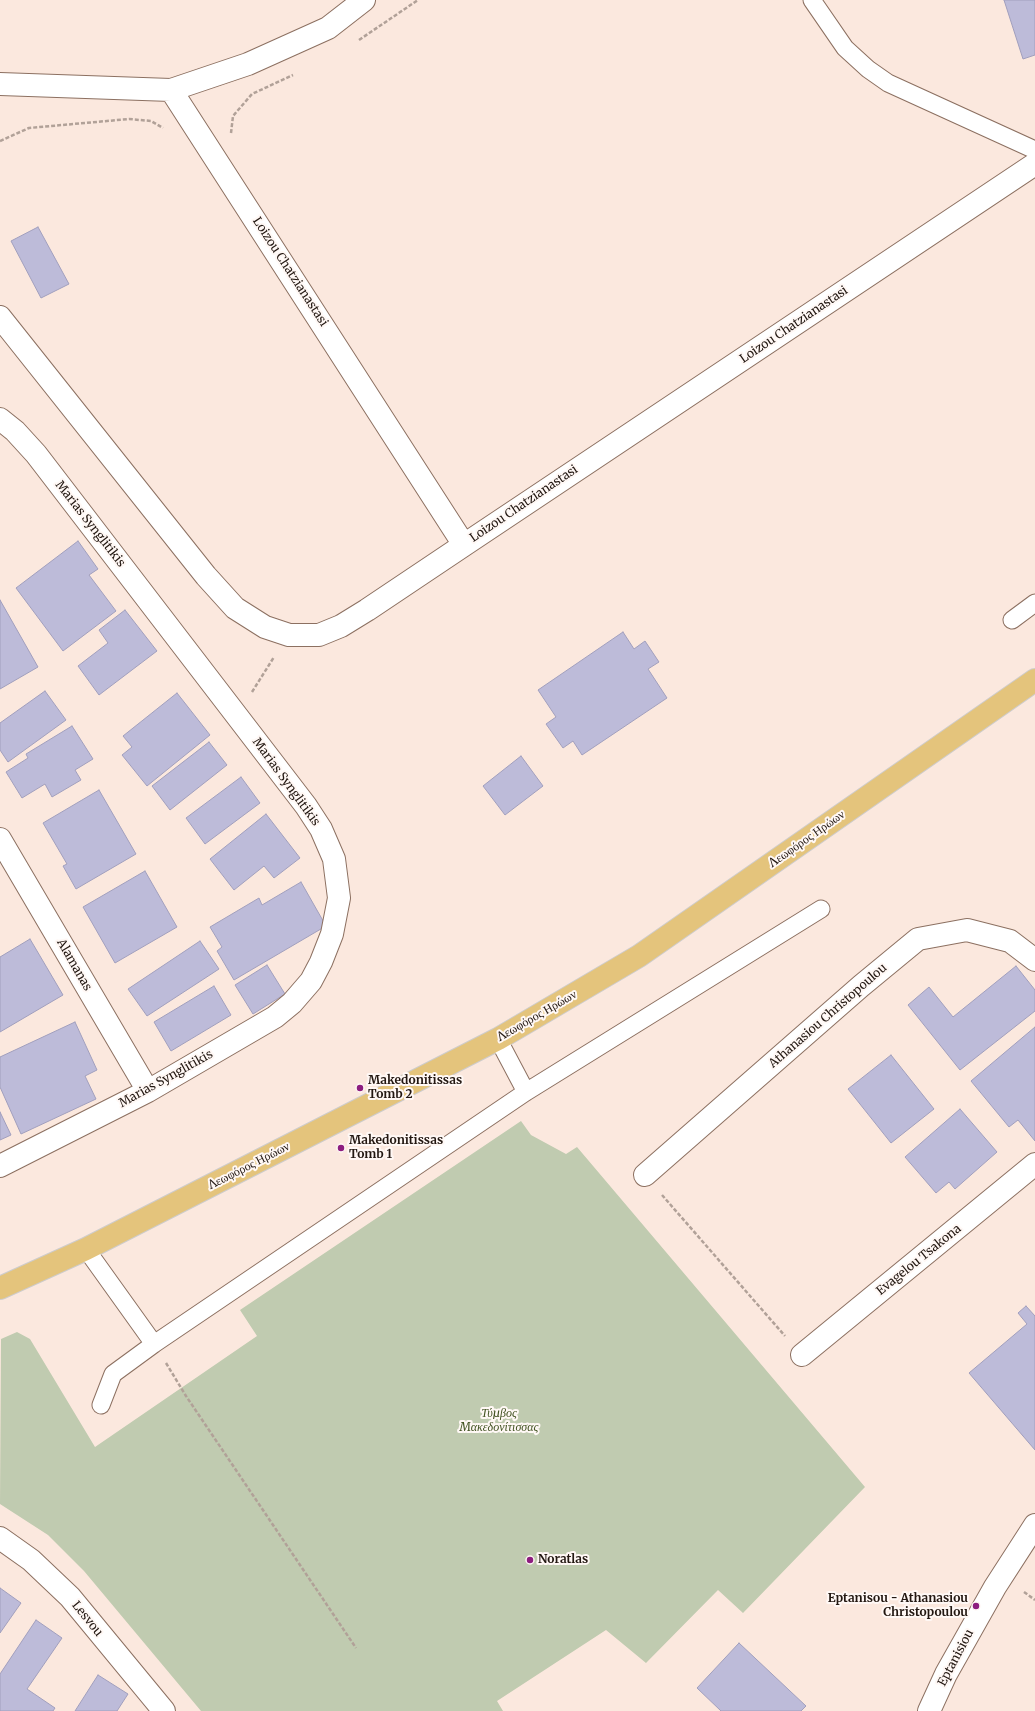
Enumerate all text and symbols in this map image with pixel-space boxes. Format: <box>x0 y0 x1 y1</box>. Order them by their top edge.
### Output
street label: Loizou Chatzianastasi <box>249 215 331 329</box>
street label: Loizou Chatzianastasi <box>737 283 851 367</box>
street label: Loizou Chatzianastasi <box>467 462 581 546</box>
street label: Marias Synglitikis <box>52 478 128 570</box>
street label: Marias Synglitikis <box>249 735 323 829</box>
street label: Λεωφόρος Ηρώων <box>766 807 848 871</box>
street label: Alamanas <box>53 937 95 993</box>
street label: Athanasiou Christopoulou <box>766 961 890 1071</box>
street label: Λεωφόρος Ηρώων <box>495 987 579 1045</box>
street label: Marias Synglitikis <box>116 1047 216 1111</box>
place label: Makedonitissas Tomb 2 <box>368 1074 462 1102</box>
marker: Makedonitissas Tomb 2 <box>355 1083 365 1093</box>
place label: Makedonitissas Tomb 1 <box>349 1134 443 1162</box>
street label: Λεωφόρος Ηρώων <box>206 1139 292 1193</box>
marker: Makedonitissas Tomb 1 <box>336 1143 346 1153</box>
street label: Evagelou Tsakona <box>874 1222 964 1298</box>
park label: Τύμβος Μακεδονίτισσας <box>460 1407 538 1435</box>
place label: Noratlas <box>538 1553 588 1567</box>
marker: Noratlas <box>525 1555 535 1565</box>
place label: Eptanisou - Athanasiou Christopoulou <box>828 1592 968 1620</box>
street label: Lesvou <box>68 1599 106 1639</box>
marker: Eptanisou - Athanasiou Christopoulou <box>971 1601 981 1611</box>
street label: Eptanisiou <box>935 1627 977 1689</box>

